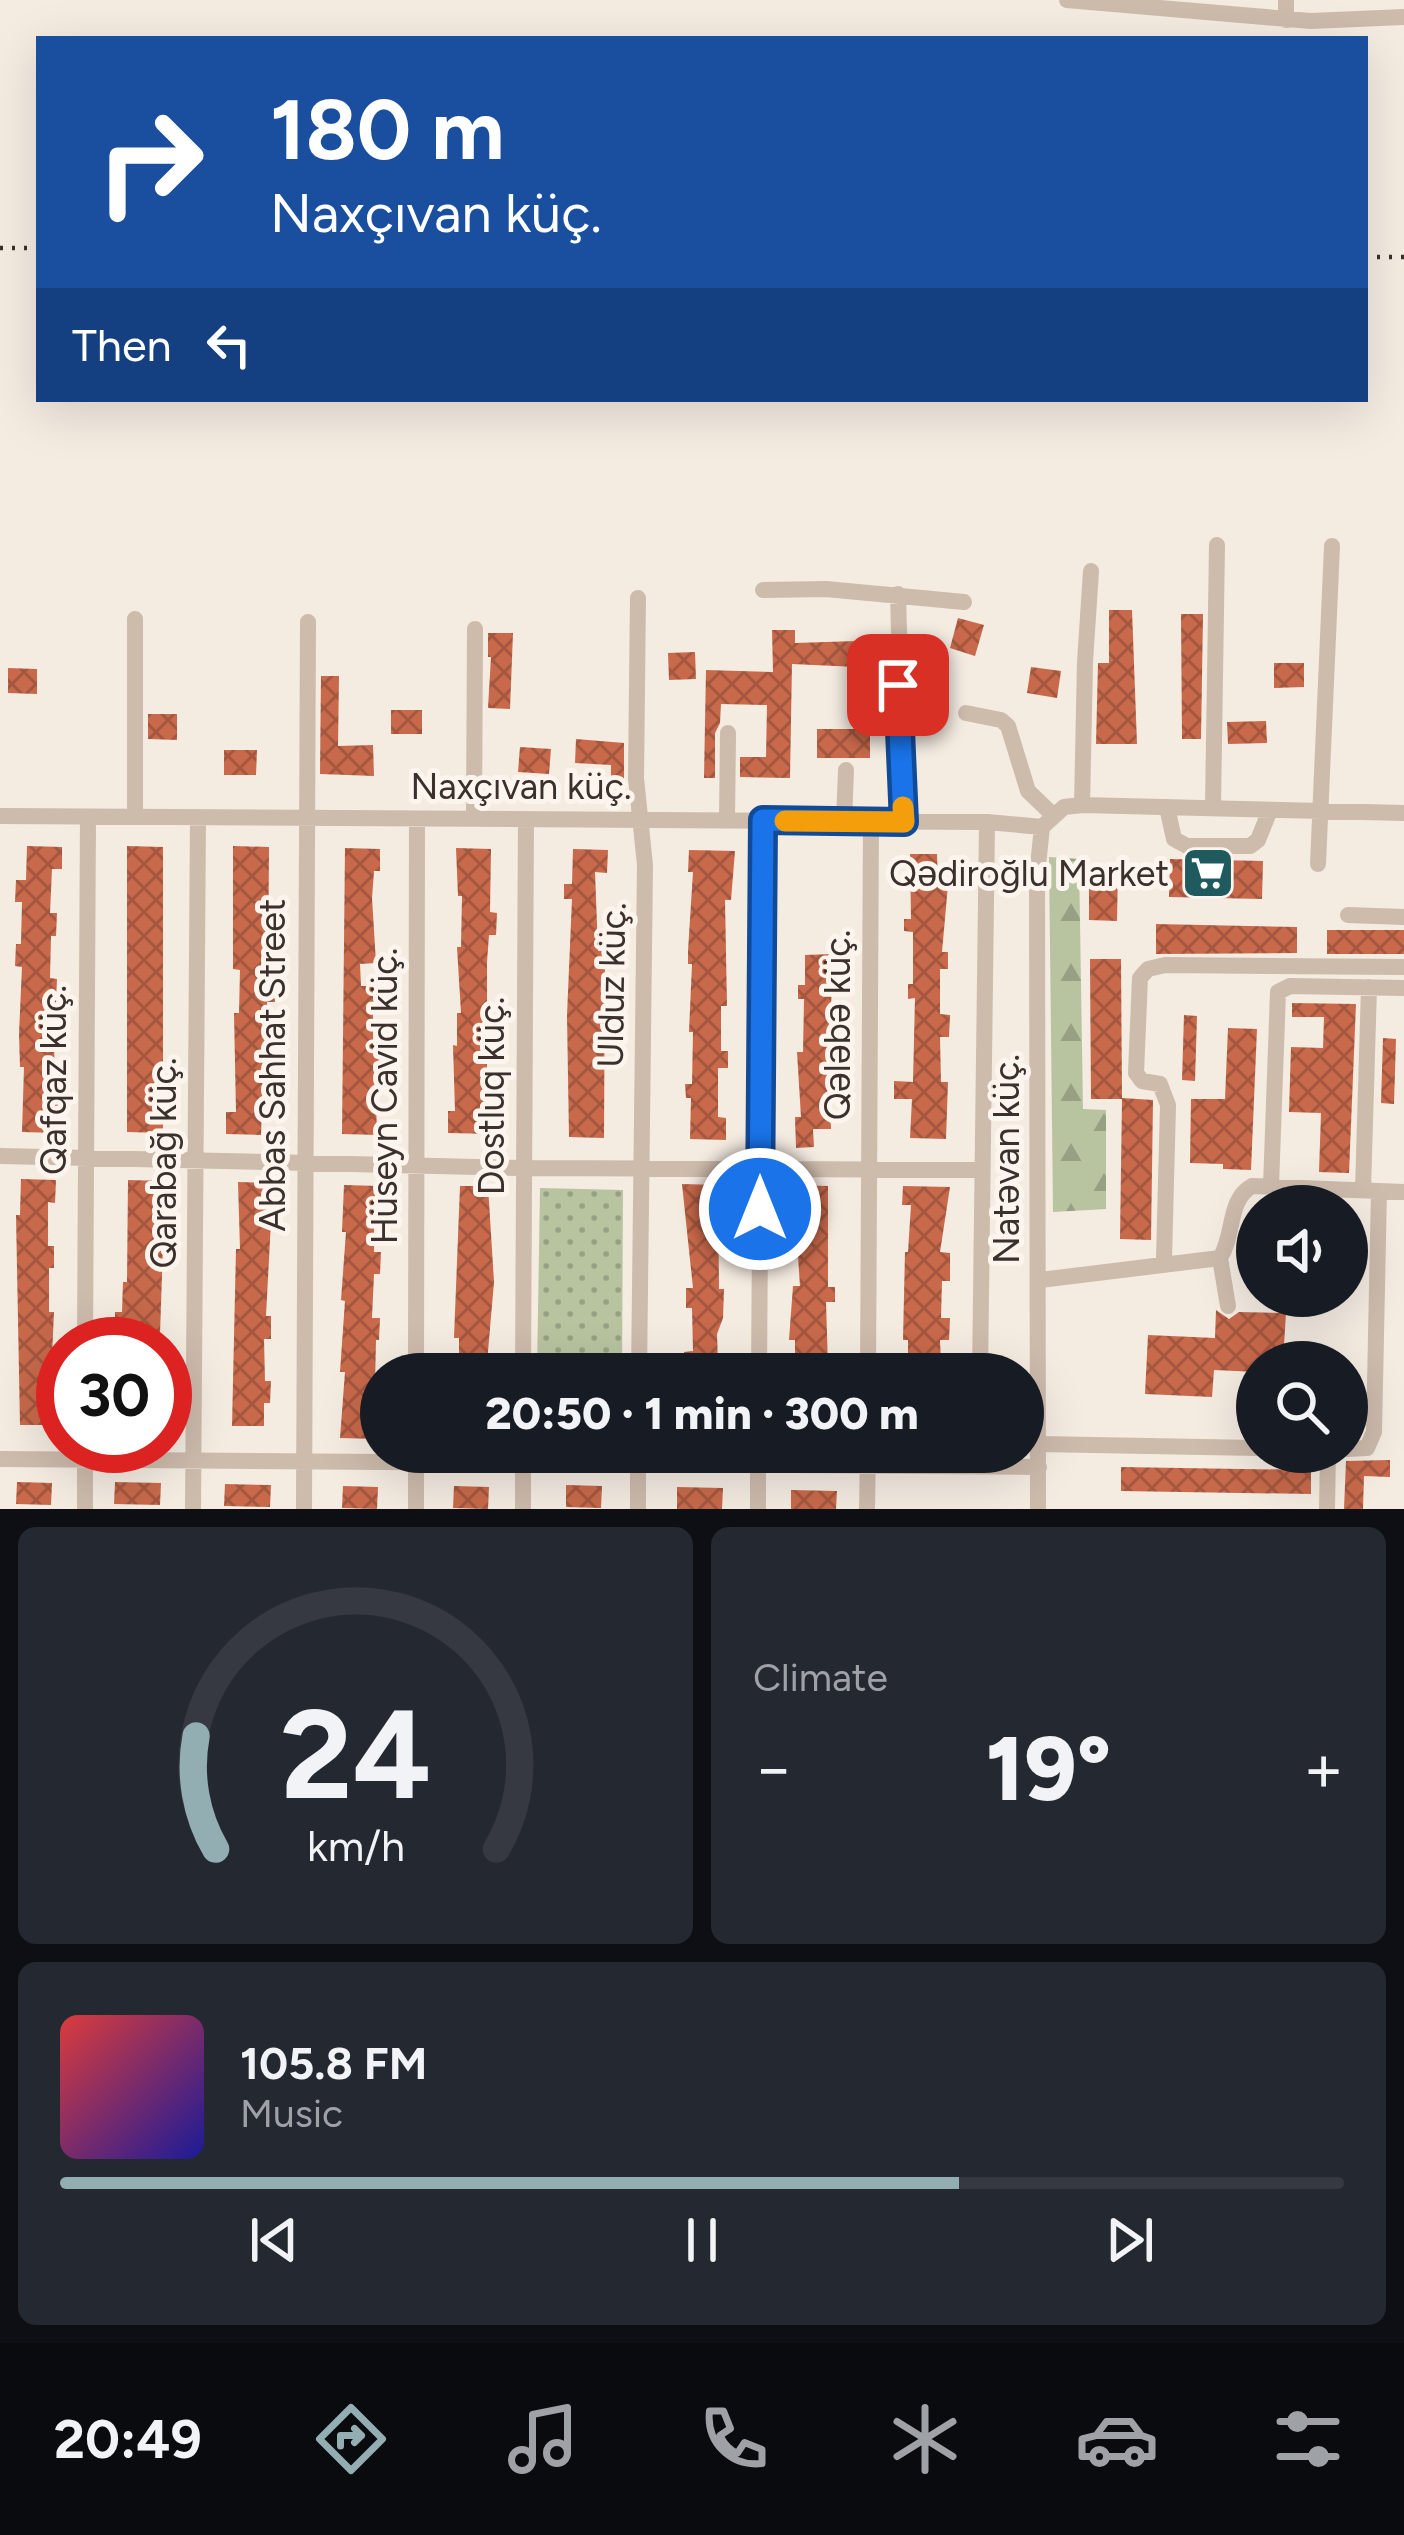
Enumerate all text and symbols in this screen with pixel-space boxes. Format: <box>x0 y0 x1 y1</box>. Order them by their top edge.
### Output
text: 180 m <box>270 79 505 180</box>
icon: right <box>72 84 228 240</box>
text: Naxçıvan küç. <box>270 181 602 246</box>
icon: left <box>196 312 262 378</box>
text: Then <box>72 318 172 372</box>
pin <box>847 634 949 736</box>
icon: arrive <box>865 652 931 718</box>
street label: Naxçıvan küç. <box>410 765 632 808</box>
supermarket icon: Qədiroğlu Market <box>1180 845 1236 901</box>
place label: Qədiroğlu Market <box>889 852 1169 895</box>
street label: Abbas Sahhat Street <box>251 899 294 1231</box>
street label: Ulduz küç. <box>589 902 634 1068</box>
street label: Qələbə küç. <box>816 930 859 1120</box>
street label: Hüseyn Cavid küç. <box>363 948 406 1244</box>
street label: Qafqaz küç. <box>32 985 75 1175</box>
street label: Dostluq küç. <box>470 997 513 1195</box>
street label: Natəvan küç. <box>985 1054 1028 1264</box>
street label: Qarabağ küç. <box>142 1058 185 1268</box>
position arrow <box>697 1146 823 1272</box>
map controls <box>1236 1185 1368 1473</box>
button: sound <box>1236 1185 1368 1317</box>
speed limit sign: 30 <box>36 1317 192 1473</box>
button: search <box>1236 1341 1368 1473</box>
text: 20:50 · 1 min · 300 m <box>485 1386 919 1440</box>
text: Climate <box>753 1654 888 1701</box>
text: 24 <box>280 1679 431 1829</box>
text: 19° <box>986 1714 1111 1823</box>
text: − <box>753 1728 794 1808</box>
text: + <box>1303 1728 1344 1808</box>
text: km/h <box>307 1819 404 1871</box>
text: 105.8 FM <box>240 2036 427 2090</box>
text: Music <box>240 2090 343 2137</box>
icon: previous <box>241 2207 307 2273</box>
icon: pause <box>669 2207 735 2273</box>
icon: next <box>1097 2207 1163 2273</box>
icon: directions <box>309 2397 393 2481</box>
icon: music <box>501 2397 585 2481</box>
icon: phone <box>692 2397 776 2481</box>
icon: climate <box>883 2397 967 2481</box>
icon: car <box>1075 2397 1159 2481</box>
icon: filters <box>1266 2397 1350 2481</box>
text: 20:49 <box>54 2407 202 2472</box>

